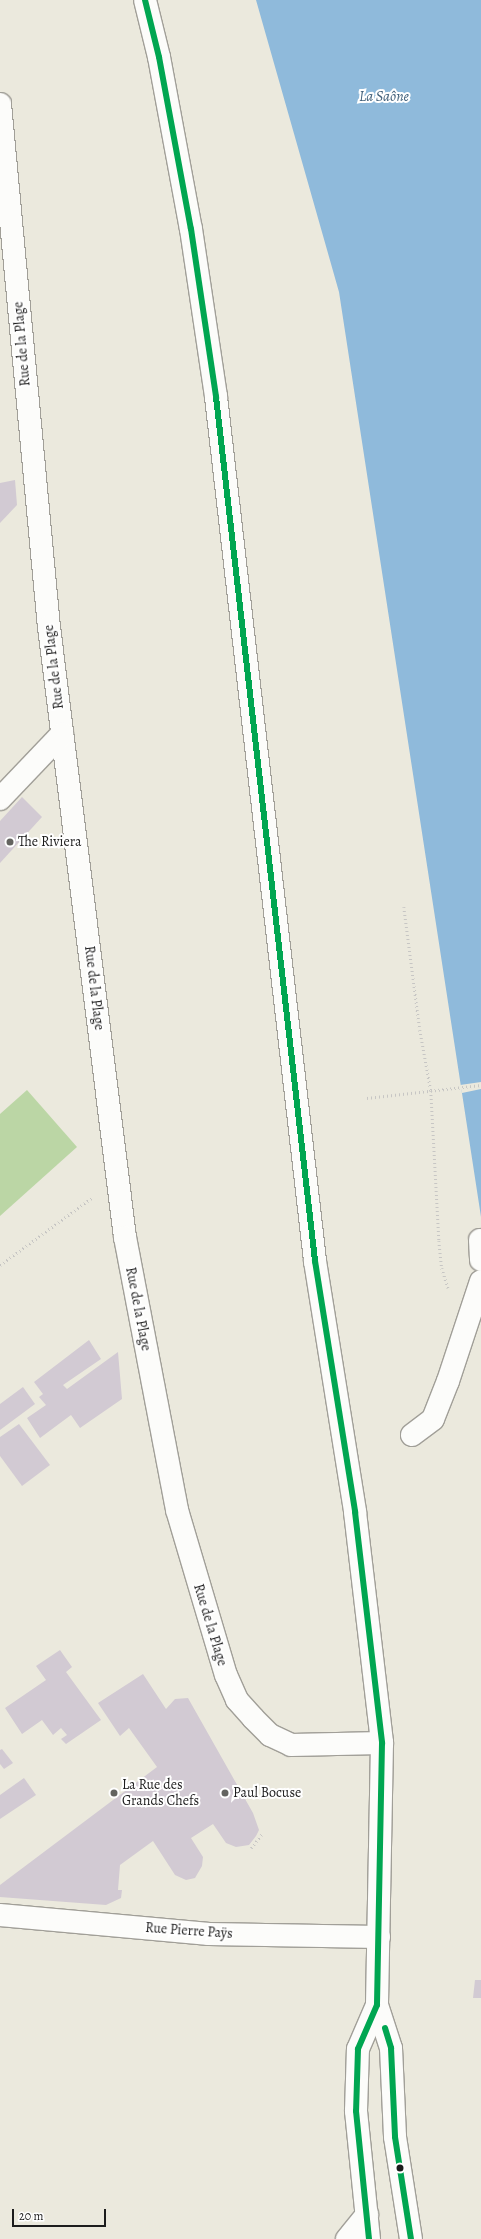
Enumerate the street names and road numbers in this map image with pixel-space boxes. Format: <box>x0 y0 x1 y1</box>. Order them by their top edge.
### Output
street label: Rue de la Plage <box>10 301 34 387</box>
street label: Rue de la Plage <box>40 624 68 710</box>
street label: Rue de la Plage <box>80 945 108 1031</box>
street label: Rue de la Plage <box>122 1266 154 1352</box>
street label: Rue de la Plage <box>190 1582 230 1668</box>
street label: Rue Pierre Paÿs <box>145 1920 233 1942</box>

